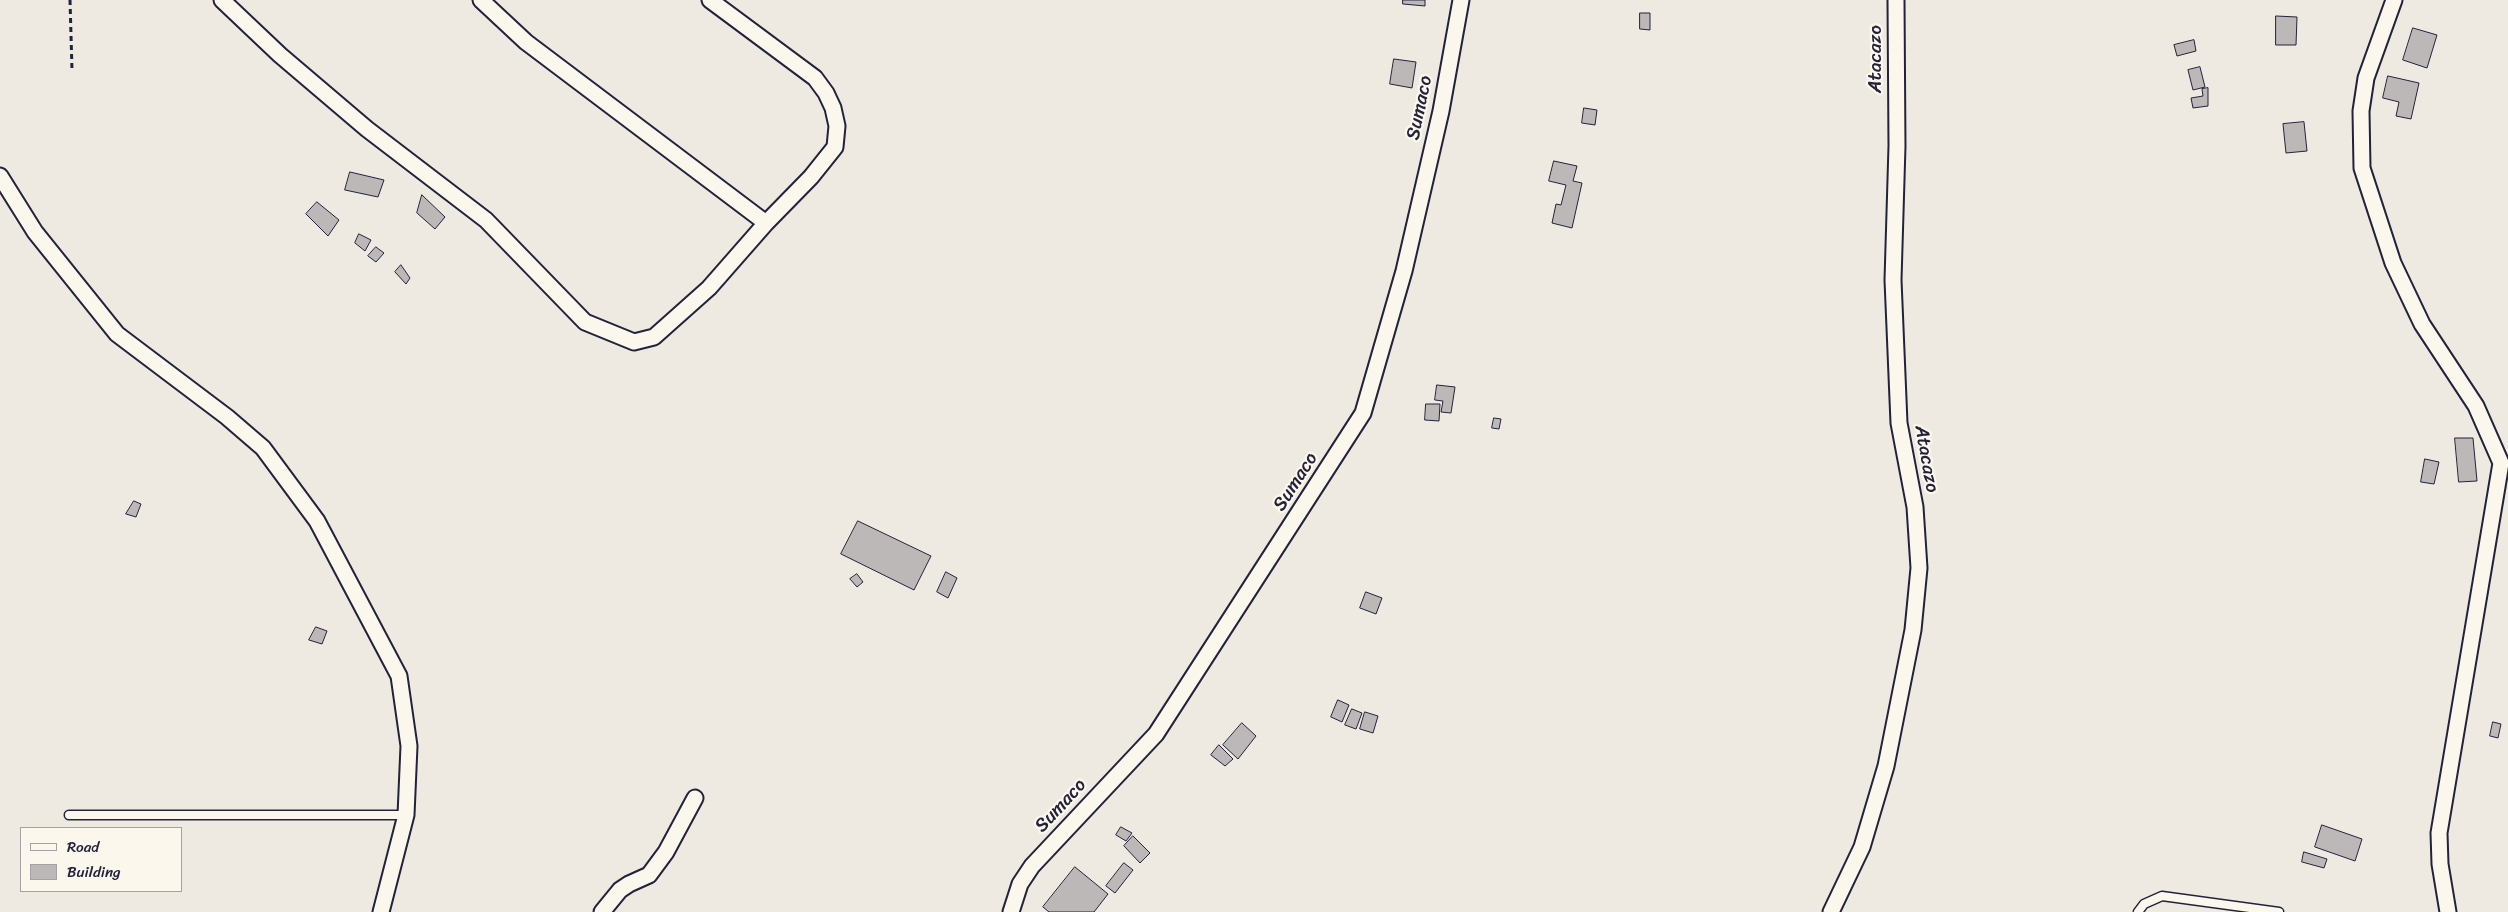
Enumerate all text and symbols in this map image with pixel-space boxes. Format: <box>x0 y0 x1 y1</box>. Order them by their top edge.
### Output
street label: Atacazo <box>1865 25 1887 93</box>
street label: Sumaco <box>1402 74 1438 142</box>
street label: Atacazo <box>1909 424 1943 494</box>
street label: Sumaco <box>1269 448 1323 516</box>
street label: Sumaco <box>1030 774 1092 838</box>
legend <box>20 827 182 892</box>
text: Road <box>67 834 99 860</box>
text: Building <box>67 859 121 885</box>

